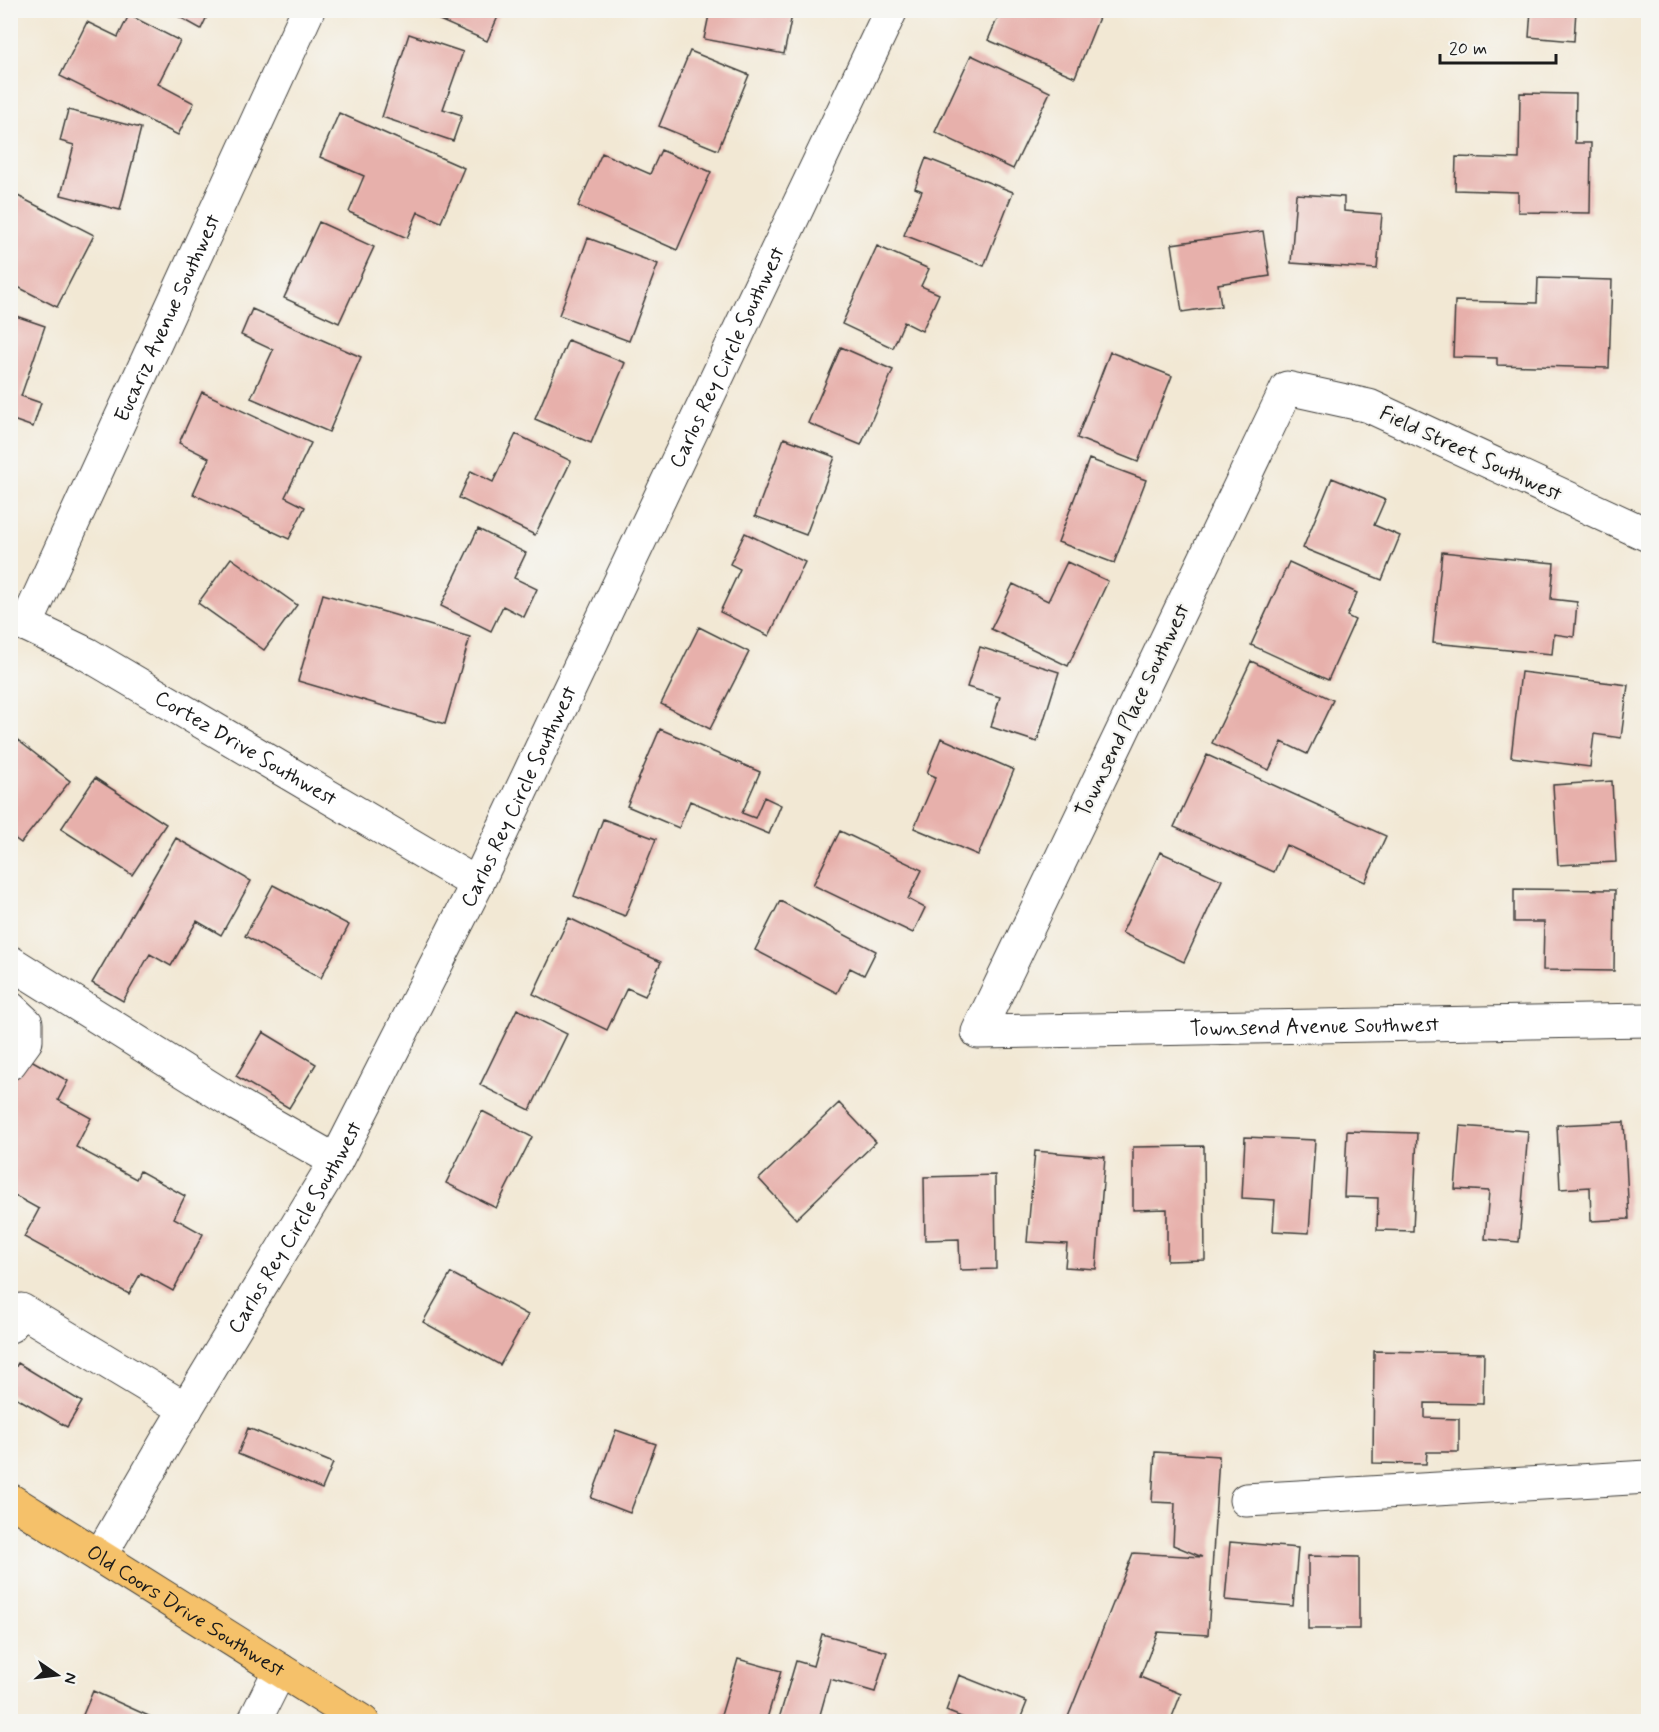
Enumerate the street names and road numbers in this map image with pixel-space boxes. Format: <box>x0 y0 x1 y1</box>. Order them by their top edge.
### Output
street label: Eucariz Avenue Southwest <box>108 209 228 427</box>
street label: Carlos Rey Circle Southwest <box>663 242 792 473</box>
street label: Field Street Southwest <box>1375 399 1567 509</box>
street label: Townsend Place Southwest <box>1069 598 1197 822</box>
street label: Carlos Rey Circle Southwest <box>454 681 584 912</box>
street label: Cortez Drive Southwest <box>149 684 342 813</box>
street label: Townsend Avenue Southwest <box>1189 1011 1440 1043</box>
street label: Carlos Rey Circle Southwest <box>222 1116 369 1339</box>
street label: Old Coors Drive Southwest <box>81 1539 290 1685</box>

